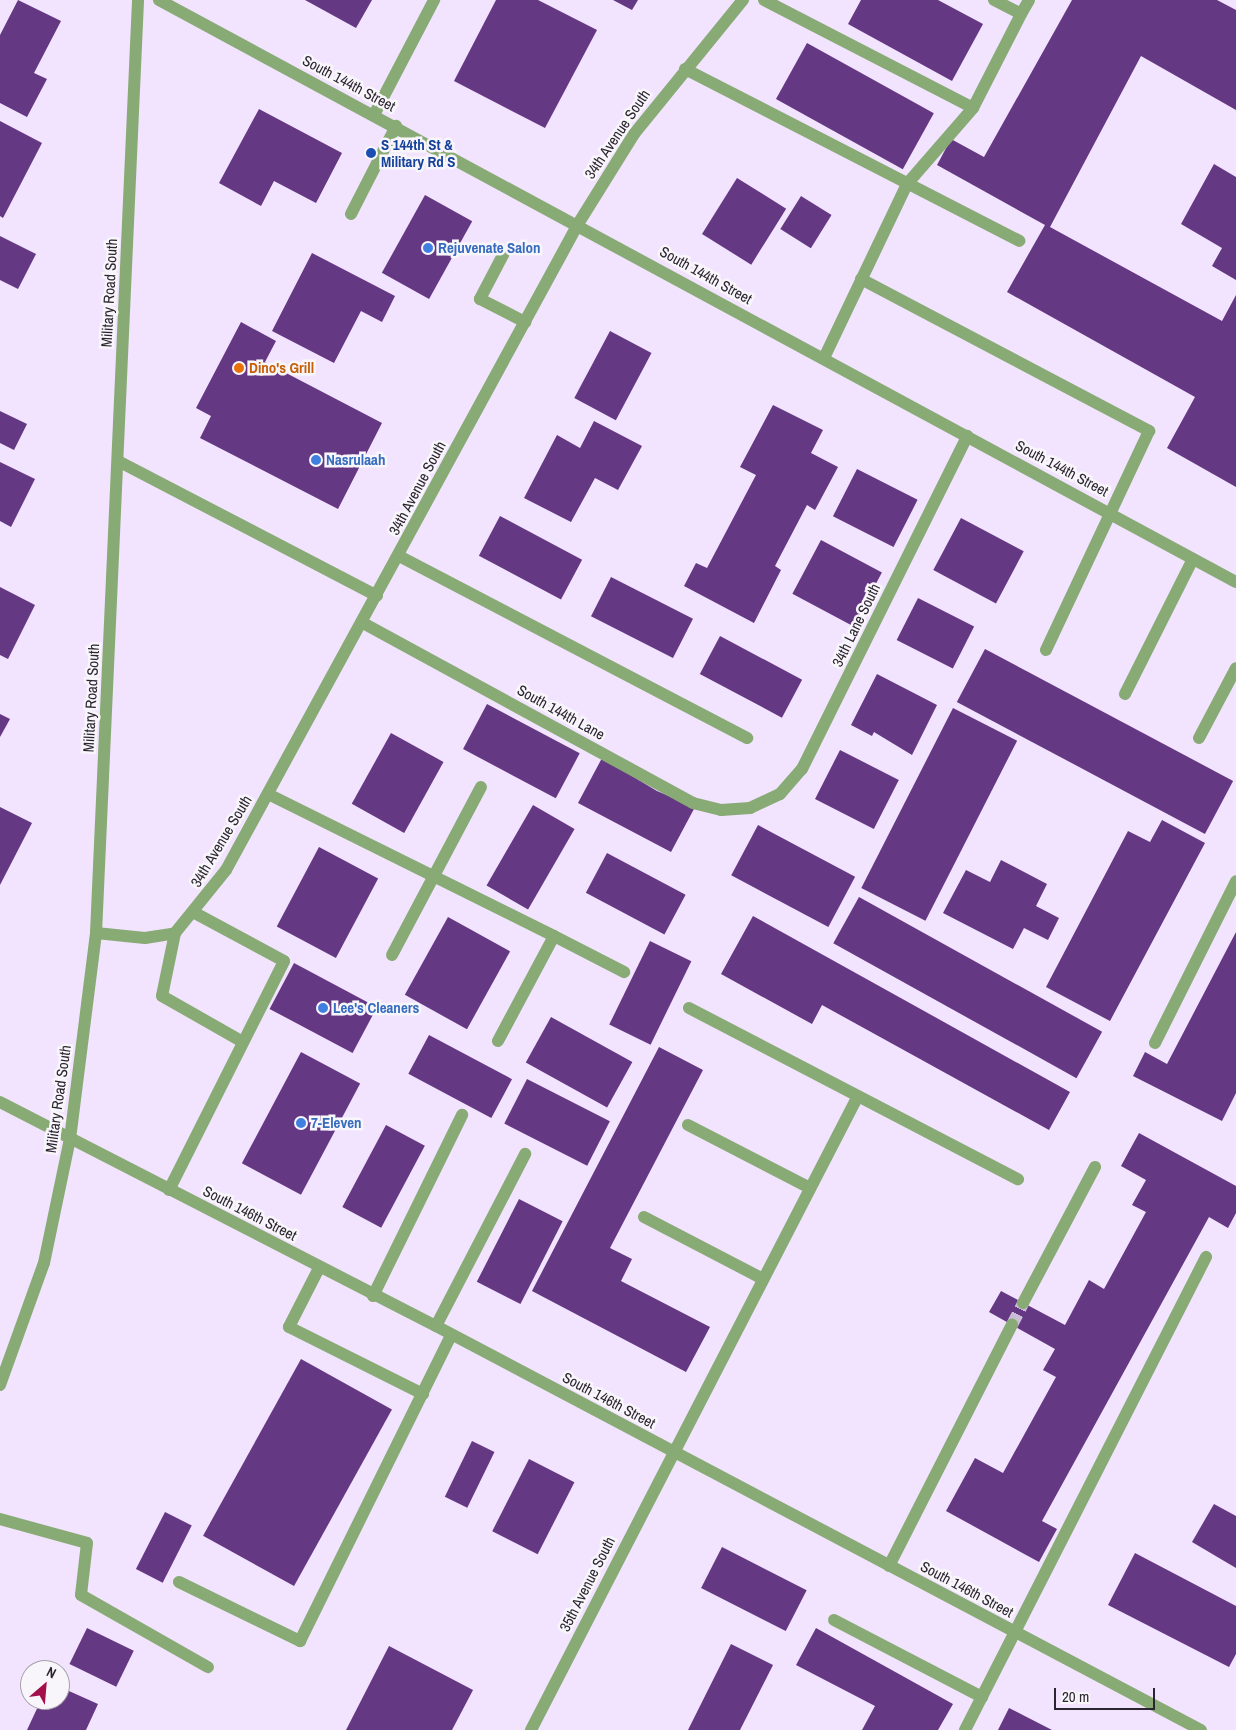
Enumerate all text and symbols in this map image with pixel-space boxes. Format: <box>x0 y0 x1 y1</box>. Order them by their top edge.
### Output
street label: South 144th Street <box>299 51 399 115</box>
street label: 34th Avenue South <box>580 86 654 182</box>
place label: S 144th St & Military Rd S <box>381 135 456 170</box>
marker: S 144th St & Military Rd S <box>365 147 377 159</box>
street label: Military Road South <box>97 238 121 348</box>
place label: Rejuvenate Salon <box>438 239 541 257</box>
marker: Rejuvenate Salon <box>422 242 434 254</box>
street label: South 144th Street <box>657 242 755 308</box>
place label: Dino's Grill <box>249 359 314 377</box>
marker: Dino's Grill <box>233 362 245 374</box>
street label: South 144th Street <box>1012 436 1112 500</box>
street label: 34th Avenue South <box>385 438 449 538</box>
place label: Nasrulaah <box>326 451 385 469</box>
marker: Nasrulaah <box>310 454 322 466</box>
street label: 34th Lane South <box>828 580 884 670</box>
street label: Military Road South <box>79 643 103 753</box>
street label: South 144th Lane <box>514 681 608 743</box>
street label: 34th Avenue South <box>186 792 256 890</box>
place label: Lee's Cleaners <box>333 999 419 1017</box>
marker: Lee's Cleaners <box>317 1002 329 1014</box>
street label: Military Road South <box>42 1044 74 1154</box>
place label: 7-Eleven <box>311 1114 362 1132</box>
marker: 7-Eleven <box>295 1117 307 1129</box>
street label: South 146th Street <box>200 1182 300 1244</box>
street label: South 146th Street <box>559 1368 659 1432</box>
street label: 35th Avenue South <box>555 1533 619 1635</box>
street label: South 146th Street <box>917 1557 1017 1621</box>
north arrow <box>20 1660 70 1710</box>
text: N <box>44 1663 59 1682</box>
scale bar <box>1056 1678 1157 1710</box>
text: 20 m <box>1062 1686 1089 1707</box>

